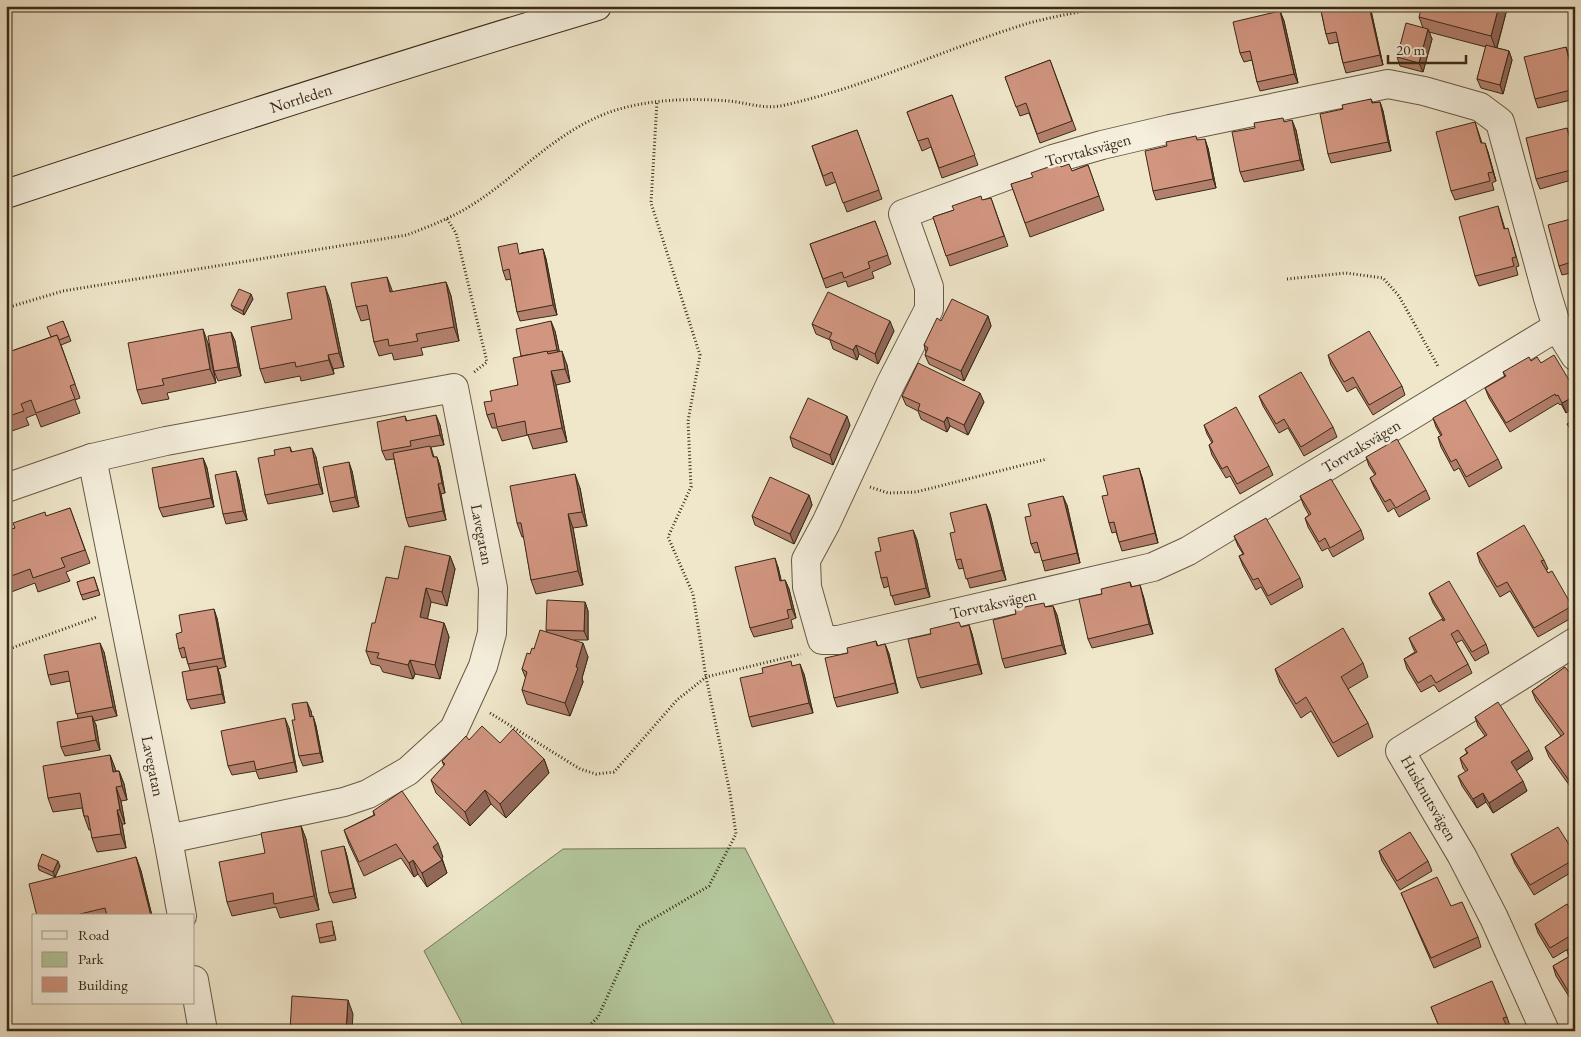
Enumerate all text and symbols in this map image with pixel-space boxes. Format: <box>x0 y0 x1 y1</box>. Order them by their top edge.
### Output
scale bar <box>1388 32 1466 64</box>
text: 20 m <box>1396 40 1425 59</box>
street label: Norrleden <box>267 78 335 118</box>
street label: Torvtaksvägen <box>1043 128 1134 172</box>
street label: Torvtaksvägen <box>1318 414 1405 478</box>
street label: Lavegatan <box>466 502 499 567</box>
street label: Torvtaksvägen <box>948 584 1039 624</box>
street label: Lavegatan <box>137 734 170 799</box>
street label: Husknutsvägen <box>1396 751 1462 845</box>
legend <box>32 914 195 1004</box>
text: Road <box>78 925 110 944</box>
text: Park <box>78 949 105 968</box>
text: Building <box>78 975 128 994</box>

